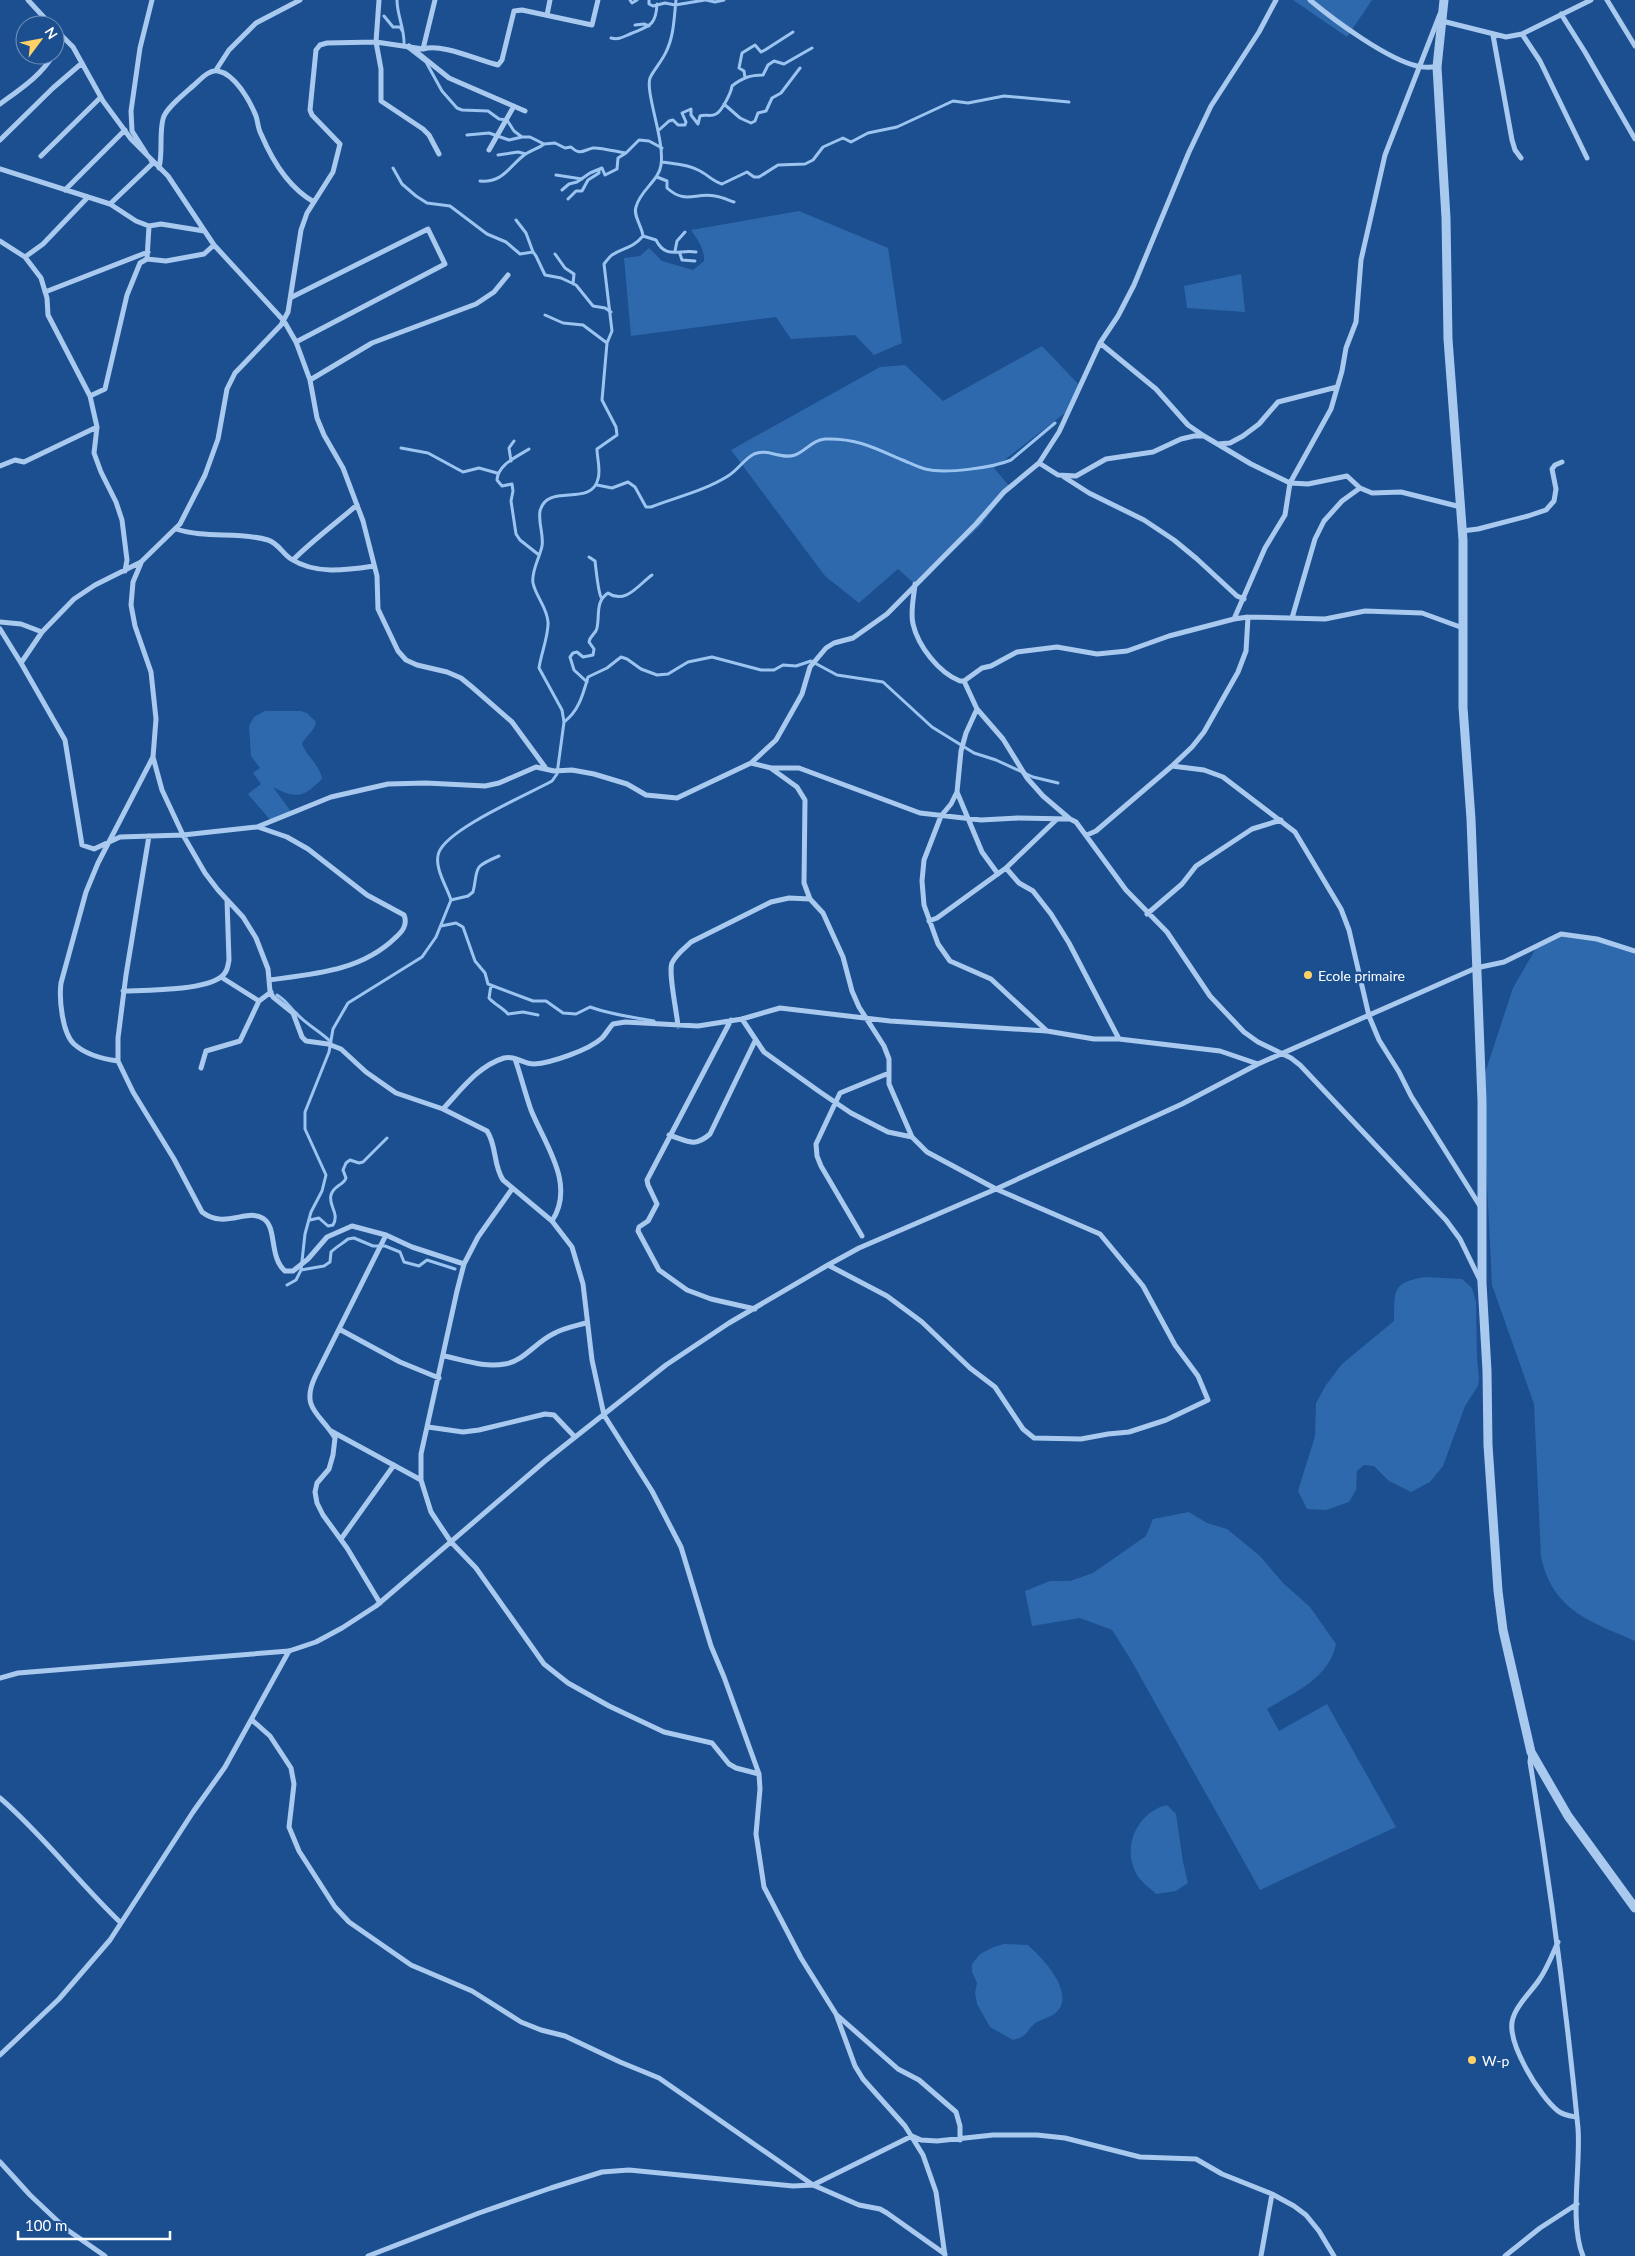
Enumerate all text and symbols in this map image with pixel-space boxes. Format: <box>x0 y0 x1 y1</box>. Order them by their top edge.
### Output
north arrow <box>15 15 65 65</box>
text: N <box>41 24 62 42</box>
place label: Ecole primaire <box>1318 967 1405 984</box>
marker: Ecole primaire <box>1302 969 1314 981</box>
place label: W-p <box>1482 2052 1509 2069</box>
marker: W-p <box>1466 2054 1478 2066</box>
scale bar <box>18 2208 170 2240</box>
text: 100 m <box>25 2216 67 2234</box>

